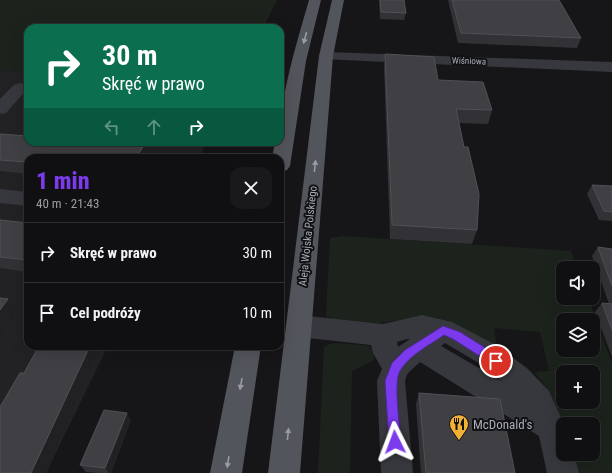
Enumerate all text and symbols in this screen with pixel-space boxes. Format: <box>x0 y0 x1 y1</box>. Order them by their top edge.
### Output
one-way arrow <box>301 31 307 44</box>
text: 30 m <box>102 39 158 72</box>
icon: right <box>36 40 88 92</box>
street label: Wiśniowa <box>452 55 486 67</box>
text: Skręć w prawo <box>102 73 205 94</box>
icon: left <box>101 116 123 138</box>
icon: ahead <box>143 116 165 138</box>
icon: right <box>185 116 207 138</box>
one-way arrow <box>311 160 318 172</box>
text: 1 min <box>36 167 90 195</box>
button: close <box>230 167 272 209</box>
street label: Aleja Wojska Polskiego <box>296 185 320 287</box>
text: 40 m · 21:43 <box>36 196 99 211</box>
icon: right <box>36 242 58 264</box>
text: Skręć w prawo <box>70 244 157 262</box>
text: 30 m <box>242 244 272 262</box>
map controls <box>556 261 600 461</box>
button: sound <box>556 261 600 305</box>
icon: arrive <box>36 302 58 324</box>
text: Cel podróży <box>70 304 141 322</box>
text: 10 m <box>242 304 272 322</box>
button: layers <box>556 313 600 357</box>
pin <box>479 344 513 378</box>
icon: arrive <box>485 350 507 372</box>
button: + <box>556 365 600 409</box>
one-way arrow <box>238 378 244 390</box>
restaurant icon: McDonald's <box>448 413 470 441</box>
place label: McDonald's <box>473 417 532 432</box>
button: − <box>556 417 600 461</box>
position arrow <box>374 421 416 463</box>
one-way arrow <box>285 428 291 440</box>
one-way arrow <box>225 456 231 468</box>

